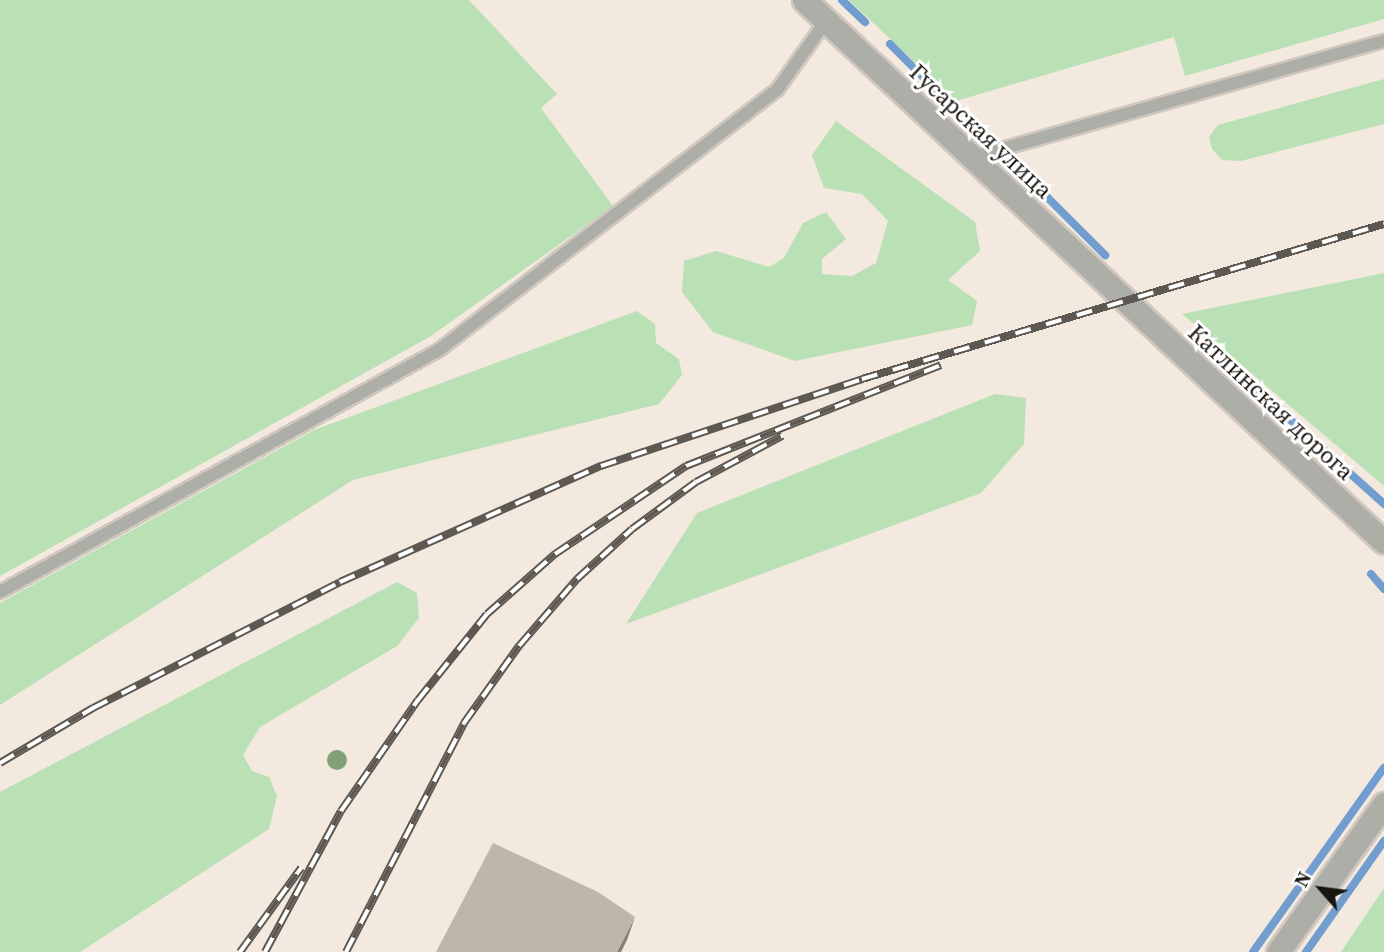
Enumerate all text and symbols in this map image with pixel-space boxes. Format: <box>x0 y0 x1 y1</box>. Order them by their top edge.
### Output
street label: Гусарская улица <box>904 58 1058 204</box>
street label: Катлинская дорога <box>1182 318 1360 486</box>
north arrow <box>1286 854 1356 924</box>
text: N <box>1288 867 1317 891</box>

